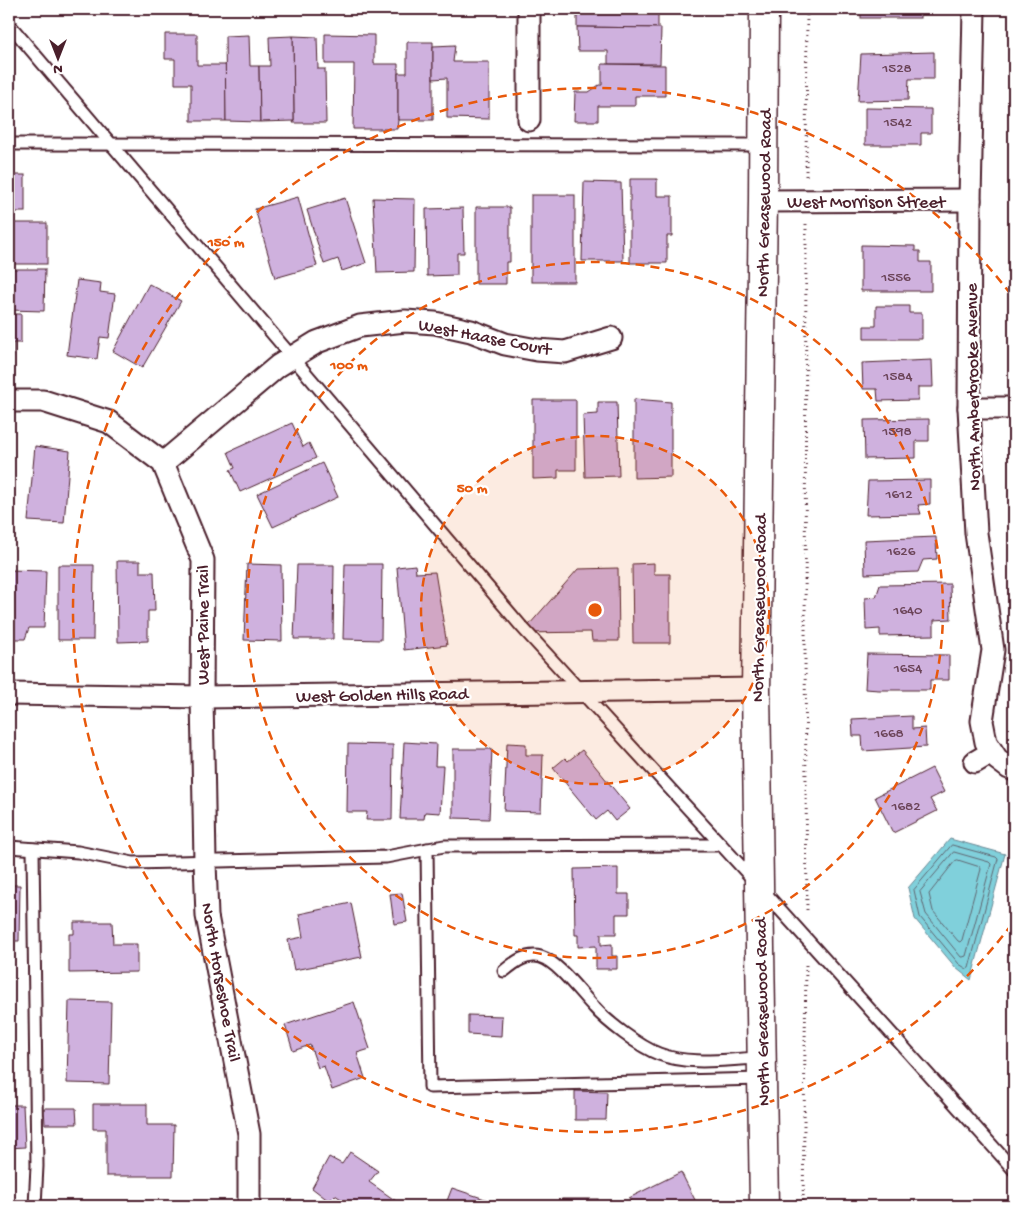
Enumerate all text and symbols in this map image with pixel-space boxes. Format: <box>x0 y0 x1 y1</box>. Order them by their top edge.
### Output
north arrow <box>32 32 82 82</box>
text: N <box>53 60 63 77</box>
house number: 1528 <box>881 60 912 78</box>
street label: North Greasewood Road <box>753 107 778 297</box>
house number: 1542 <box>883 114 912 132</box>
street label: West Morrison Street <box>787 193 947 214</box>
text: 150 m <box>207 234 245 252</box>
house number: 1556 <box>880 269 911 287</box>
street label: North Amberbrooke Avenue <box>962 282 987 491</box>
street label: West Haase Court <box>416 315 554 362</box>
text: 100 m <box>329 357 368 375</box>
house number: 1584 <box>882 368 913 386</box>
house number: 1598 <box>881 423 912 441</box>
text: 50 m <box>457 480 488 498</box>
house number: 1612 <box>884 486 913 504</box>
street label: North Greasewood Road <box>748 512 773 702</box>
house number: 1626 <box>886 543 916 561</box>
street label: West Paine Trail <box>194 565 215 685</box>
centre of rings <box>586 601 604 619</box>
house number: 1640 <box>892 602 923 620</box>
house number: 1654 <box>893 660 922 678</box>
street label: West Golden Hills Road <box>296 684 470 709</box>
house number: 1668 <box>873 725 904 743</box>
house number: 1682 <box>890 798 921 816</box>
street label: North Horseshoe Trail <box>195 901 244 1064</box>
street label: North Greasewood Road <box>751 916 776 1106</box>

